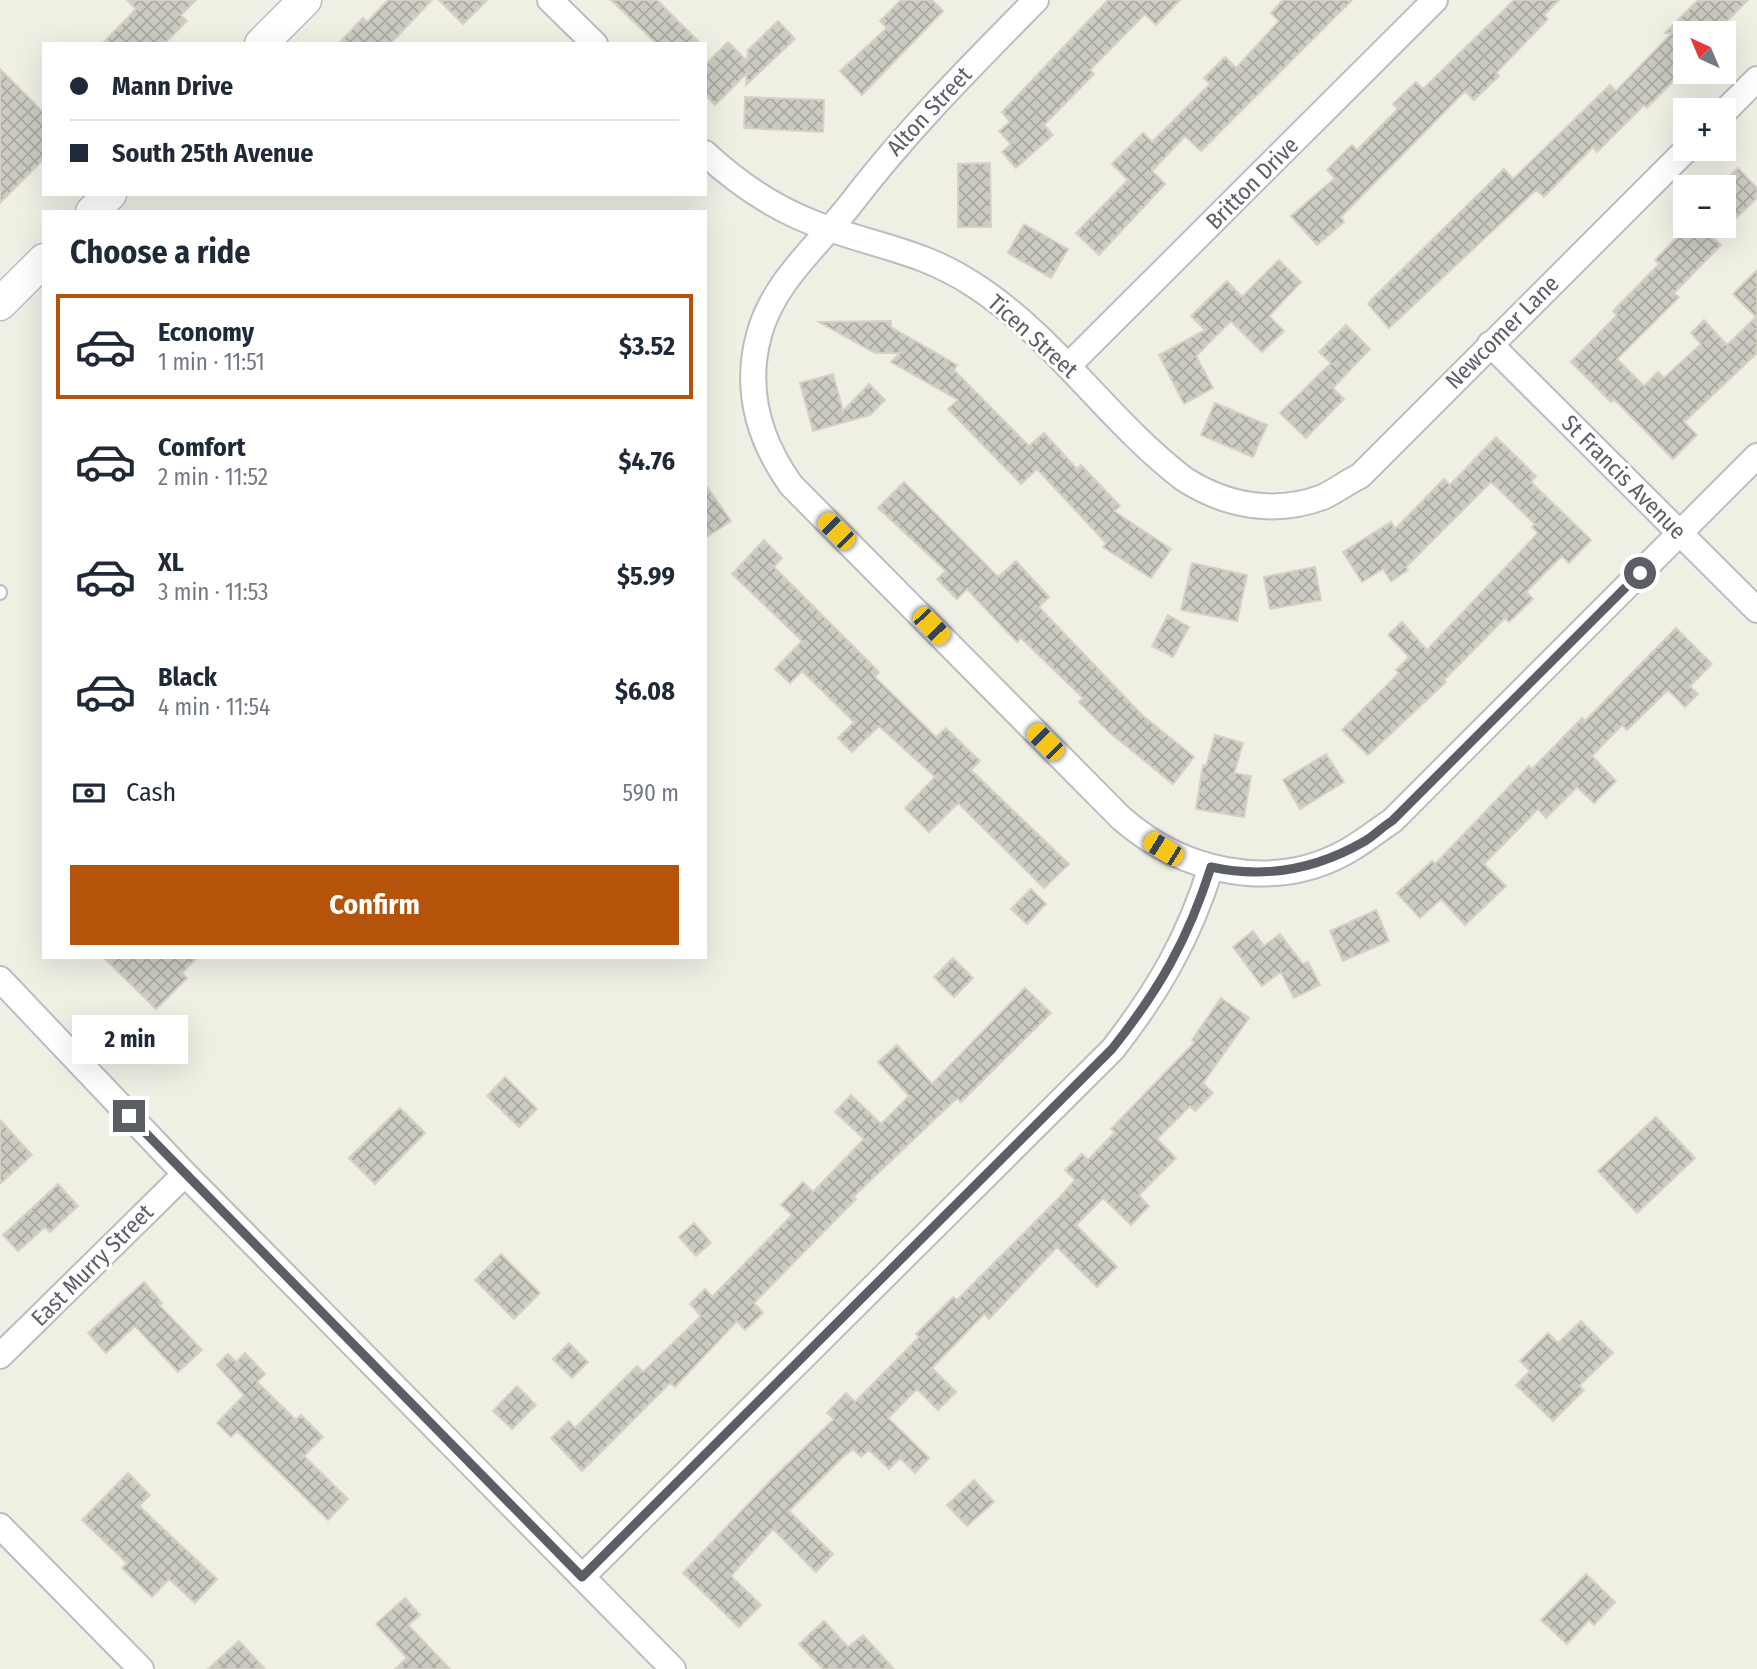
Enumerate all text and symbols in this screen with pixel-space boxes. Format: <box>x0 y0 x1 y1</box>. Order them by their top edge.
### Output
north arrow <box>1673 21 1736 84</box>
map controls <box>1673 21 1736 238</box>
street label: Alton Street <box>881 60 978 161</box>
text: Mann Drive <box>112 71 233 102</box>
button: + <box>1673 98 1736 161</box>
street label: Britton Drive <box>1200 131 1304 235</box>
text: South 25th Avenue <box>112 138 313 169</box>
button: − <box>1673 175 1736 238</box>
text: Choose a ride <box>70 233 251 271</box>
street label: Newcomer Lane <box>1439 269 1565 395</box>
street label: Ticen Street <box>982 288 1084 384</box>
icon: car <box>74 315 137 378</box>
text: Economy <box>158 317 254 348</box>
text: $3.52 <box>619 331 675 362</box>
text: 1 min · 11:51 <box>158 348 265 376</box>
street label: St Francis Avenue <box>1556 409 1692 545</box>
icon: car <box>74 430 137 493</box>
text: Comfort <box>158 432 246 463</box>
text: $4.76 <box>619 446 675 477</box>
text: 2 min · 11:52 <box>158 463 268 491</box>
car <box>814 509 859 553</box>
icon: car <box>74 545 137 608</box>
text: XL <box>158 547 184 578</box>
route start <box>1624 557 1656 589</box>
text: $5.99 <box>617 561 675 592</box>
text: 3 min · 11:53 <box>158 578 268 606</box>
car <box>909 604 954 648</box>
icon: car <box>74 660 137 723</box>
text: Black <box>158 662 217 693</box>
text: $6.08 <box>615 676 675 707</box>
text: 4 min · 11:54 <box>158 693 270 721</box>
car <box>1023 720 1068 764</box>
icon: cash <box>70 774 108 812</box>
text: Cash <box>126 777 176 808</box>
text: 590 m <box>623 779 679 807</box>
car <box>1140 829 1187 869</box>
button: Confirm <box>70 865 679 945</box>
callout: 2 min <box>71 1014 187 1064</box>
text: 2 min <box>105 1025 156 1053</box>
route end <box>113 1100 145 1132</box>
street label: East Murry Street <box>25 1198 159 1332</box>

